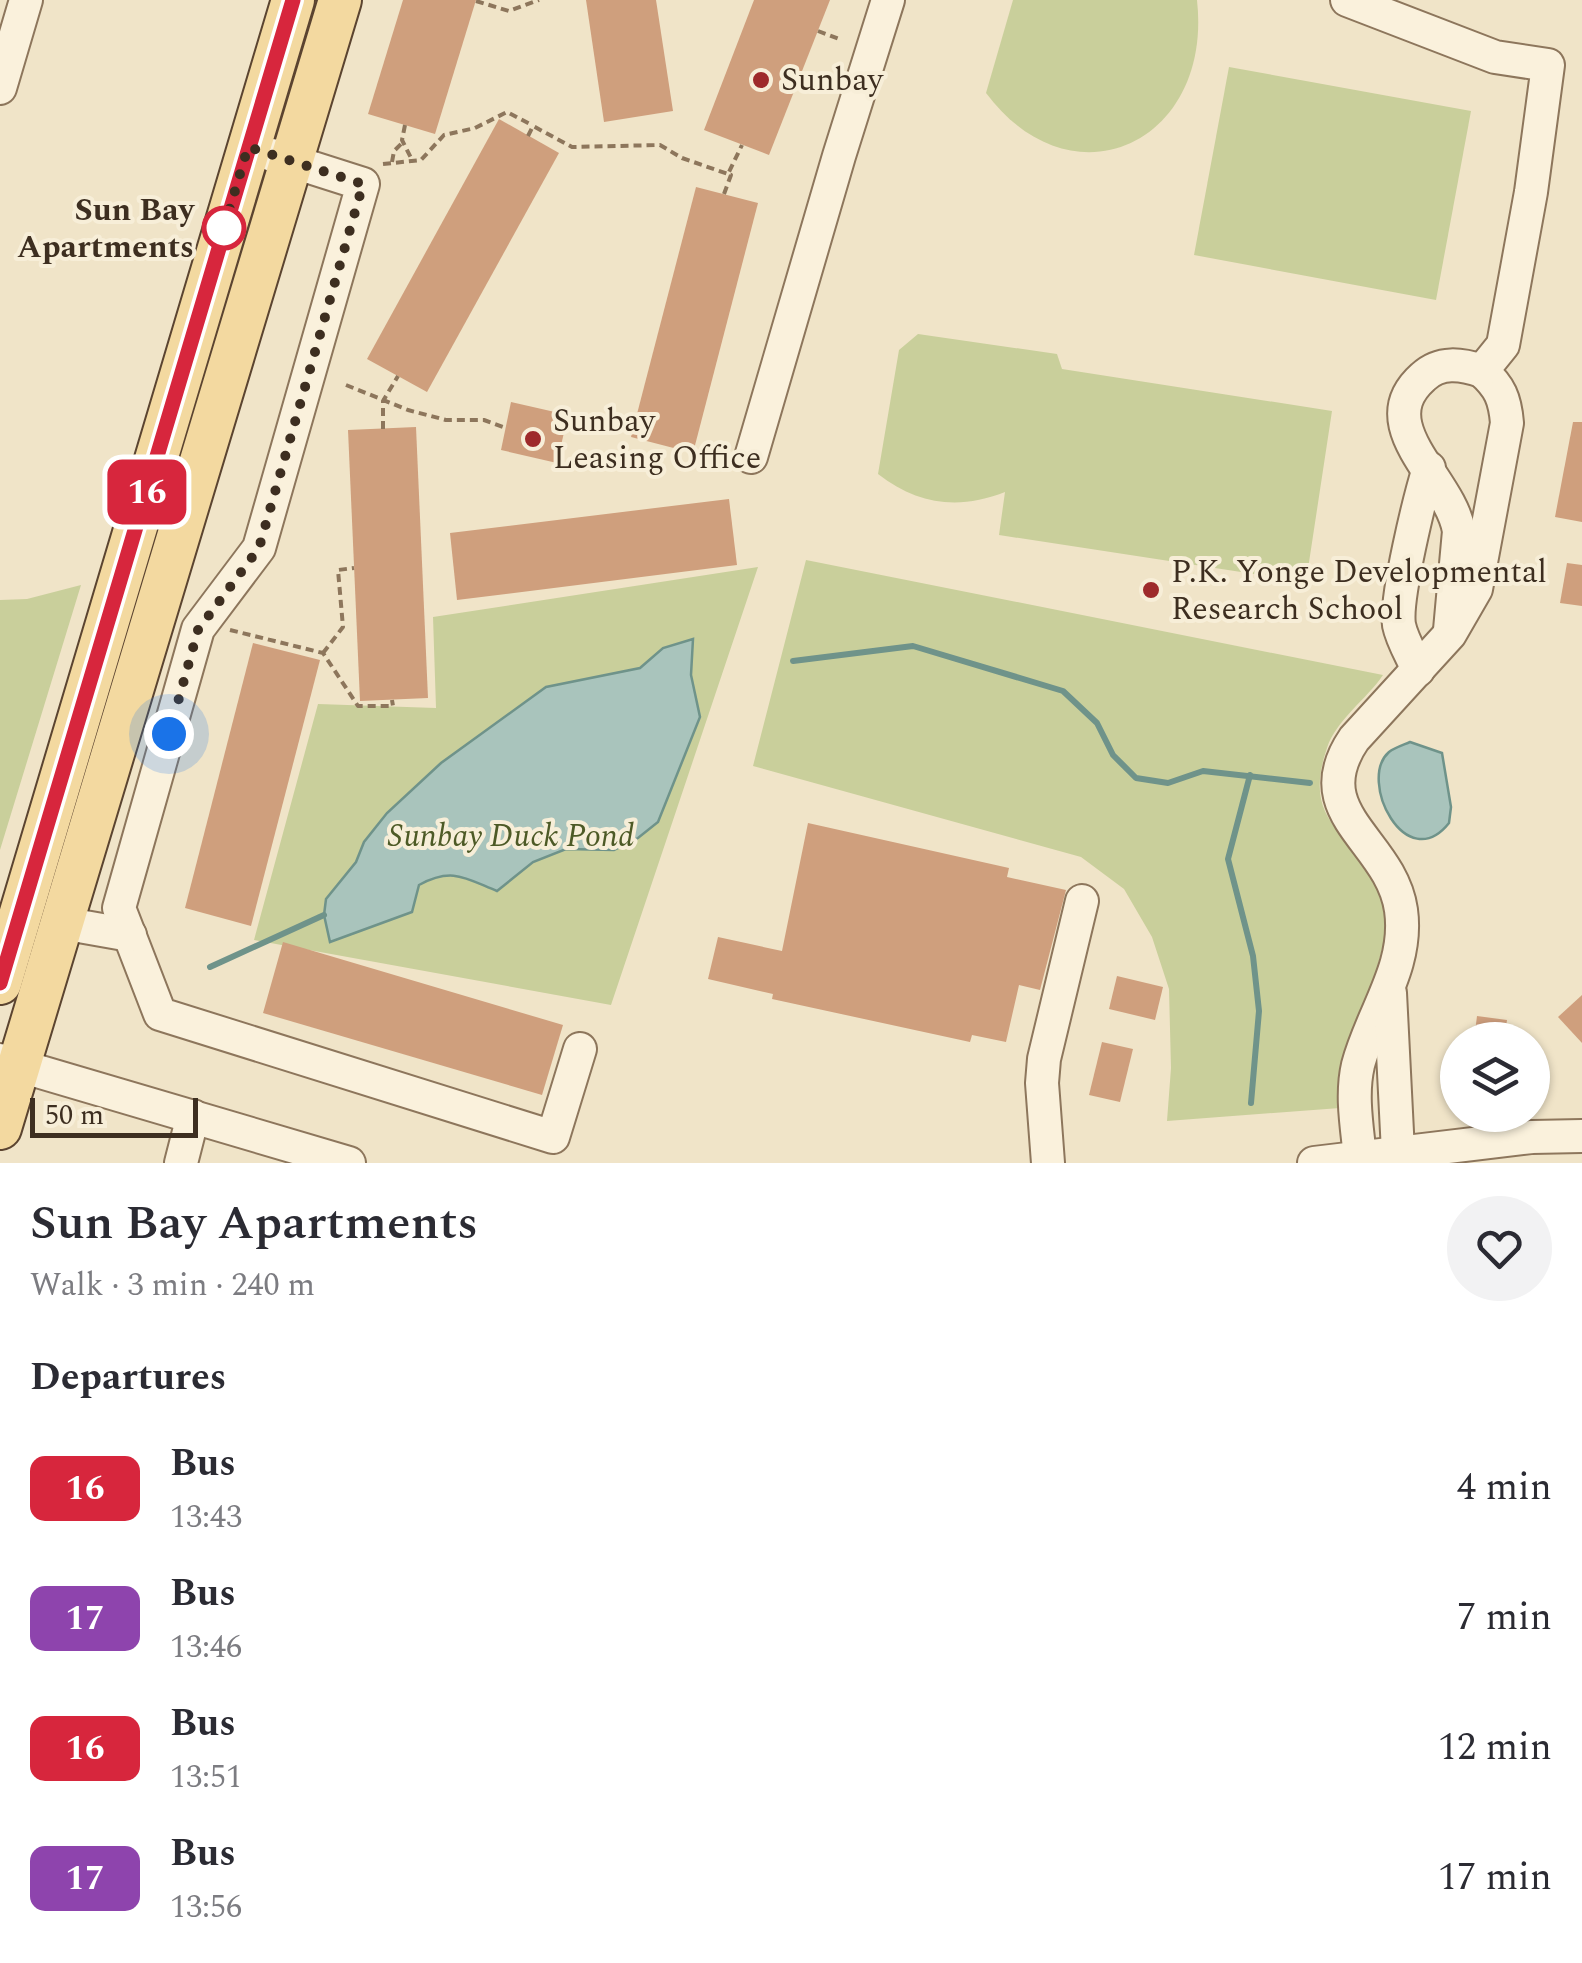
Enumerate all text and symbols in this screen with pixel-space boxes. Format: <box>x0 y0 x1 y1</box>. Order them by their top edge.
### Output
place label: Sunbay <box>781 56 885 105</box>
marker: Sunbay <box>750 69 772 91</box>
place label: Sun Bay Apartments <box>17 186 196 272</box>
marker: Sun Bay Apartments <box>203 207 245 249</box>
place label: Sunbay Leasing Office <box>553 397 761 483</box>
marker: Sunbay Leasing Office <box>522 428 544 450</box>
line badge: 16 <box>102 460 192 524</box>
text: 16 <box>127 466 167 519</box>
place label: P.K. Yonge Developmental Research School <box>1171 548 1547 634</box>
marker: P.K. Yonge Developmental Research School <box>1140 579 1162 601</box>
your location <box>144 709 194 759</box>
park label: Sunbay Duck Pond <box>388 812 634 861</box>
map controls <box>1440 1022 1550 1132</box>
button: layers <box>1440 1022 1550 1132</box>
scale bar <box>30 1093 198 1138</box>
text: 50 m <box>45 1094 104 1137</box>
text: Sun Bay Apartments <box>30 1187 478 1260</box>
button: heart <box>1447 1196 1552 1301</box>
text: Walk · 3 min · 240 m <box>30 1261 315 1310</box>
text: Departures <box>30 1349 226 1407</box>
text: Bus <box>170 1435 236 1493</box>
text: 4 min <box>1457 1459 1552 1517</box>
text: 16 <box>65 1462 105 1515</box>
text: 13:43 <box>170 1493 242 1542</box>
text: Bus <box>170 1565 236 1623</box>
text: 7 min <box>1457 1589 1552 1647</box>
text: 17 <box>65 1592 105 1645</box>
text: 13:46 <box>170 1623 242 1672</box>
text: Bus <box>170 1695 236 1753</box>
text: 12 min <box>1438 1719 1552 1777</box>
text: 16 <box>65 1722 105 1775</box>
text: 13:51 <box>170 1753 242 1802</box>
text: Bus <box>170 1825 236 1883</box>
text: 17 min <box>1438 1849 1552 1907</box>
text: 17 <box>65 1852 105 1905</box>
text: 13:56 <box>170 1883 242 1932</box>

